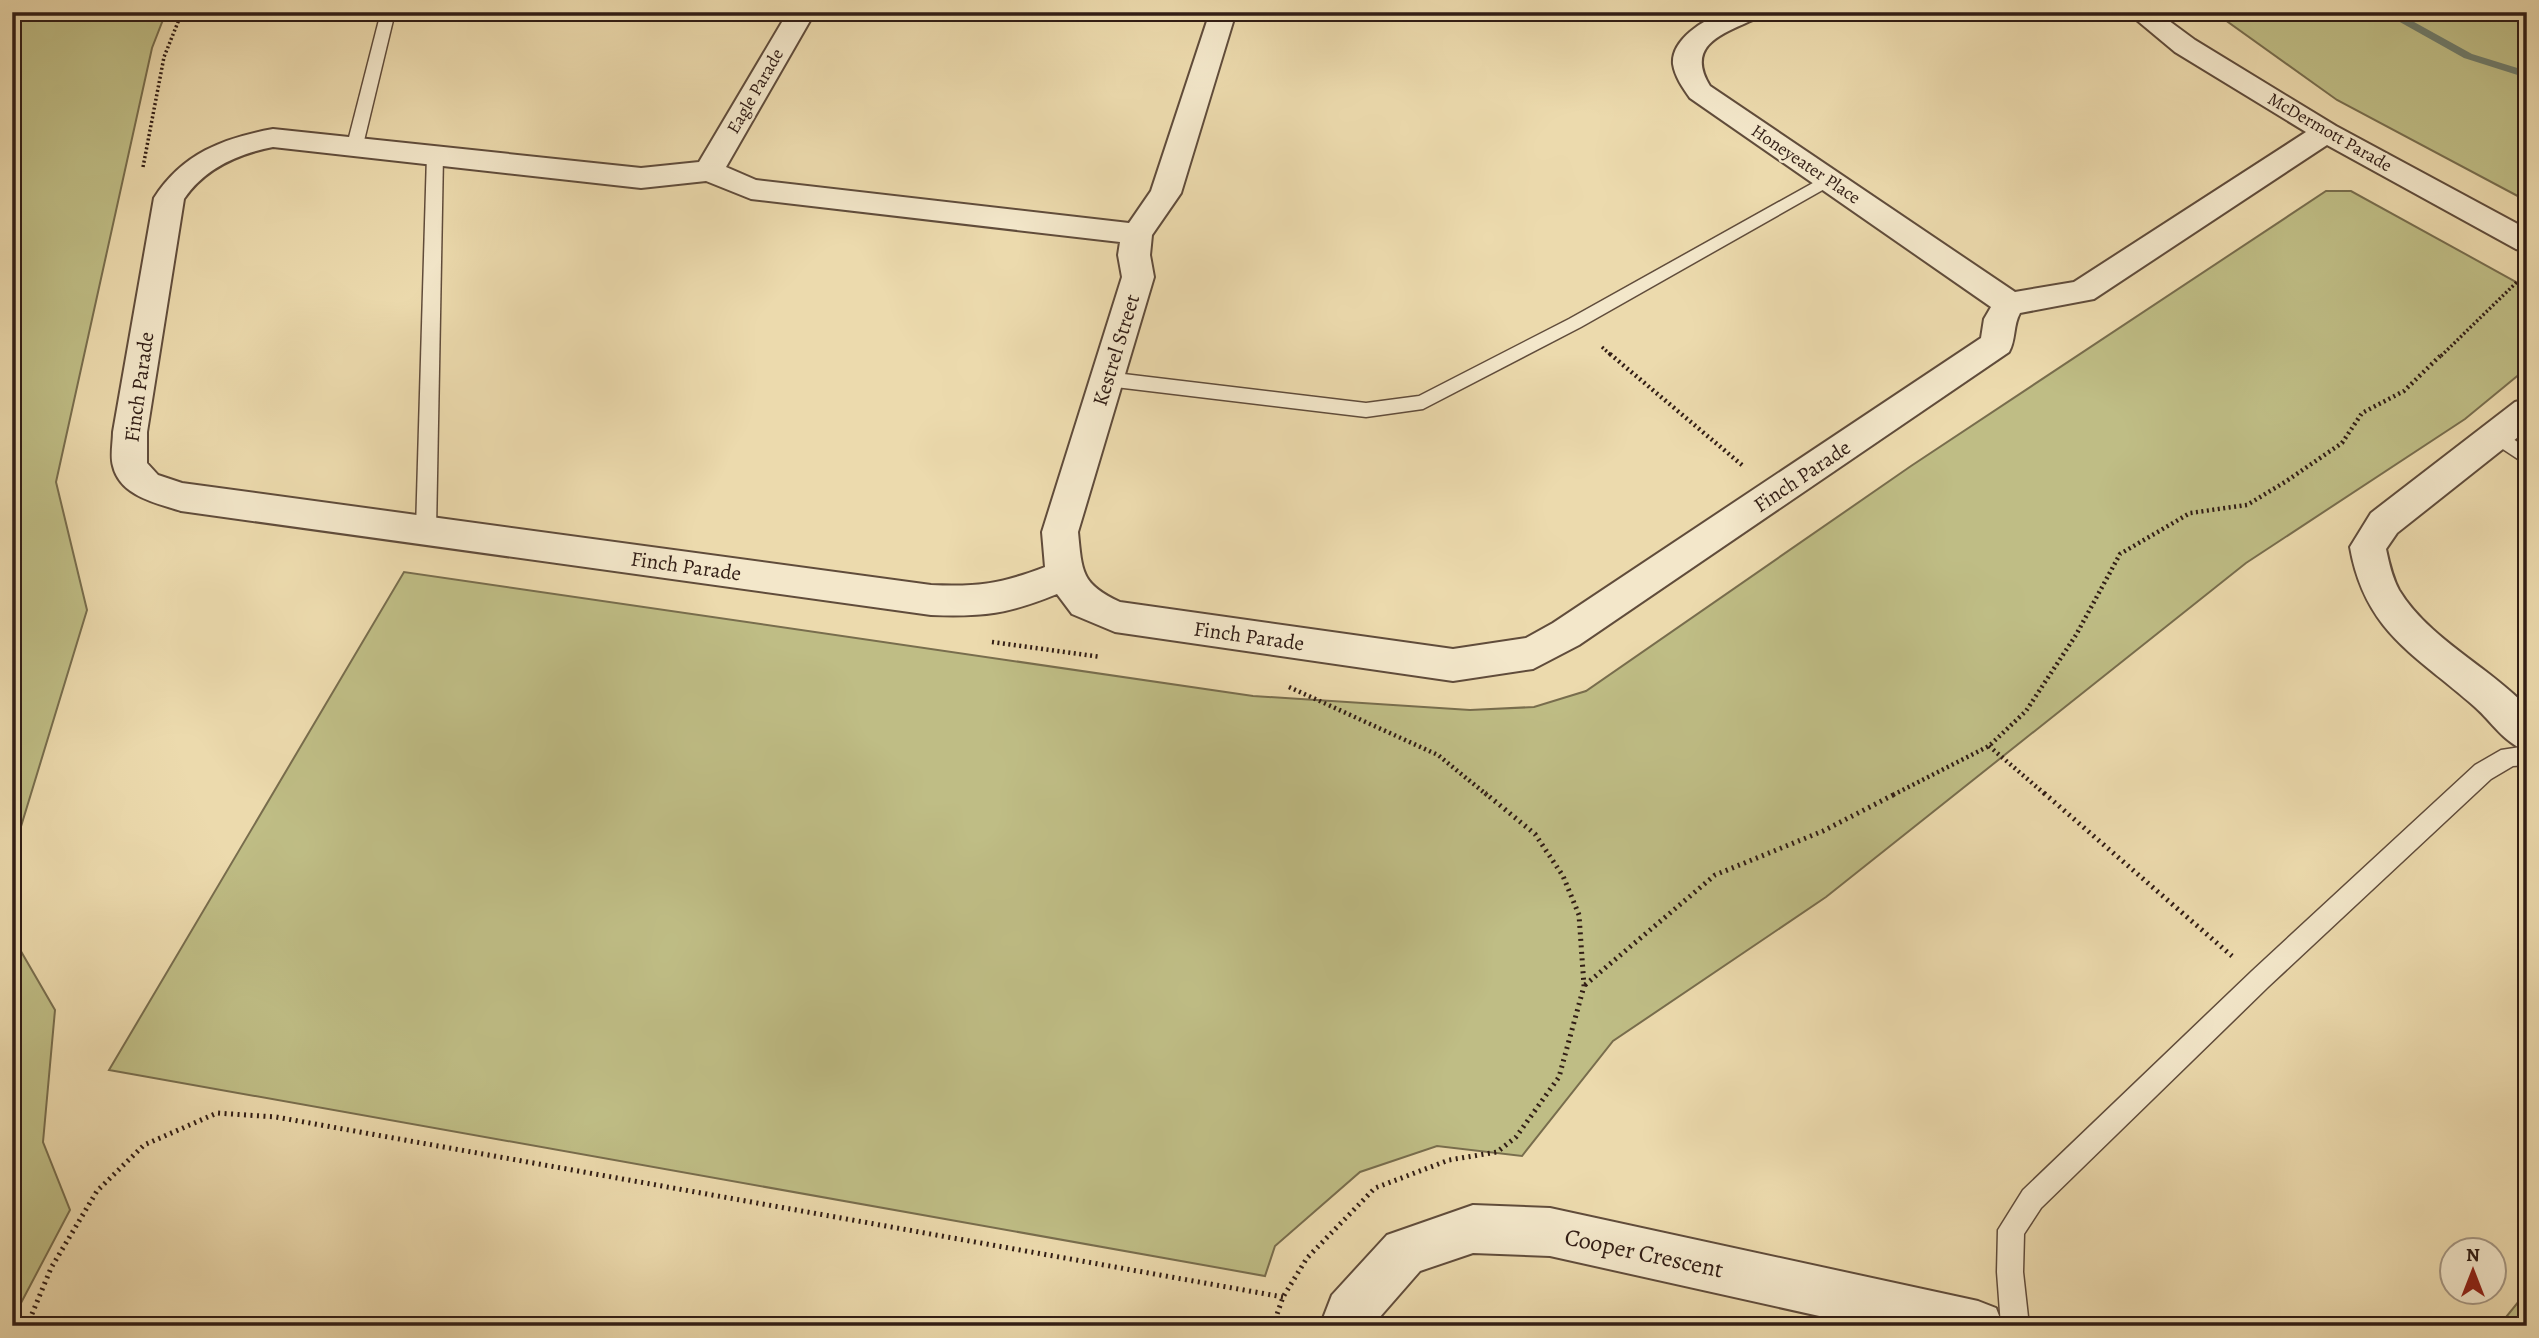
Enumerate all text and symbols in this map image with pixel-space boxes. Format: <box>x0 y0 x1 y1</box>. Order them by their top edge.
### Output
street label: Eagle Parade <box>721 44 789 138</box>
street label: McDermott Parade <box>2263 87 2397 177</box>
street label: Honeyeater Place <box>1747 119 1865 209</box>
street label: Kestrel Street <box>1086 291 1146 409</box>
street label: Finch Parade <box>117 330 161 444</box>
street label: Finch Parade <box>1748 433 1856 519</box>
street label: Finch Parade <box>629 544 743 588</box>
street label: Finch Parade <box>1192 614 1306 658</box>
street label: Cooper Crescent <box>1562 1221 1726 1285</box>
north arrow <box>2438 1236 2508 1306</box>
text: N <box>2466 1242 2480 1268</box>

